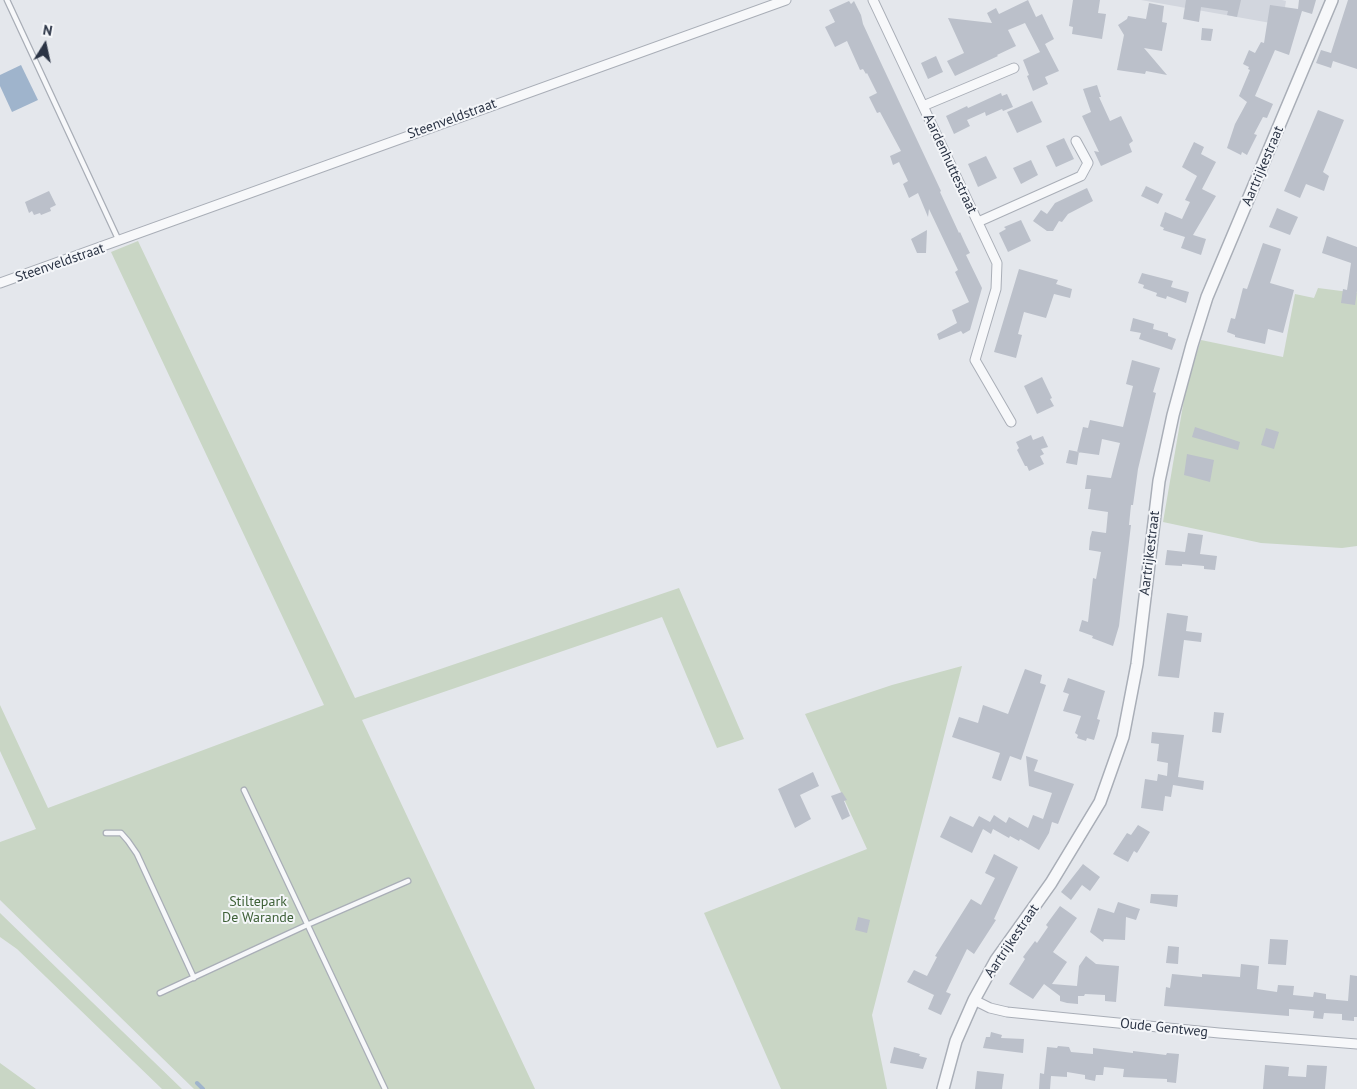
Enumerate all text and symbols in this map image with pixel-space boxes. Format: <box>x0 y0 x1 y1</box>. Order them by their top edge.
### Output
north arrow <box>20 20 70 70</box>
text: N <box>42 21 54 40</box>
street label: Steenveldstraat <box>405 95 499 143</box>
street label: Aardenhuttestraat <box>920 112 980 216</box>
street label: Aartrijkestraat <box>1239 124 1287 208</box>
street label: Steenveldstraat <box>13 240 107 286</box>
street label: Aartrijkestraat <box>1136 510 1164 596</box>
park label: Stiltepark De Warande <box>222 894 294 926</box>
street label: Aartrijkestraat <box>981 901 1043 981</box>
street label: Oude Gentweg <box>1119 1015 1209 1041</box>

